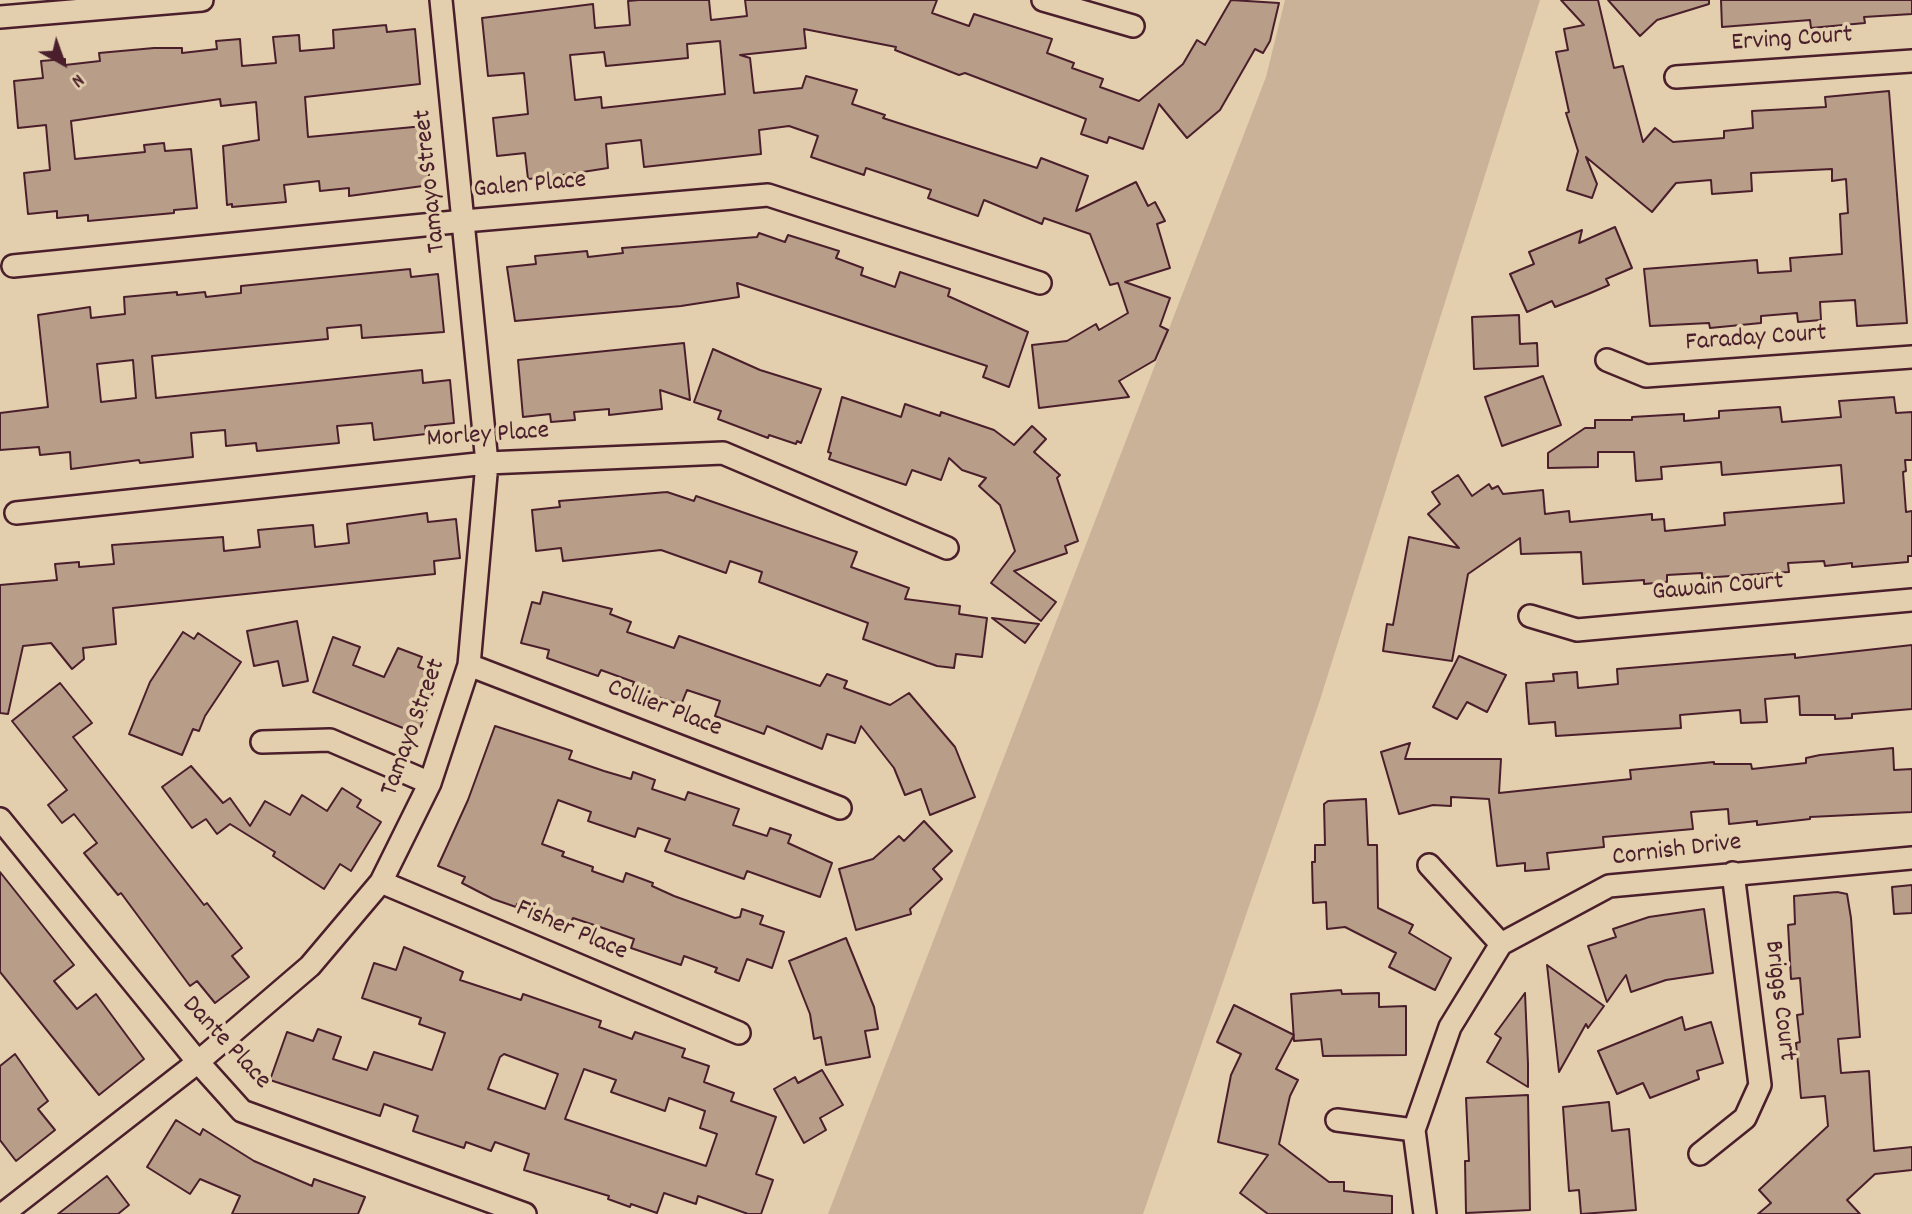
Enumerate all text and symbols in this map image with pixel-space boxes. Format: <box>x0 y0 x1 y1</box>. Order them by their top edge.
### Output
street label: Erving Court <box>1730 21 1854 61</box>
north arrow <box>28 28 98 98</box>
text: N <box>65 66 89 93</box>
street label: Tamayo Street <box>409 108 455 254</box>
street label: Galen Place <box>472 167 588 207</box>
street label: Faraday Court <box>1684 320 1828 360</box>
street label: Morley Place <box>426 417 550 457</box>
street label: Gawain Court <box>1651 568 1785 610</box>
street label: Tamayo Street <box>376 655 454 801</box>
street label: Collier Place <box>602 674 726 746</box>
street label: Cornish Drive <box>1611 829 1743 875</box>
street label: Fisher Place <box>510 895 632 969</box>
street label: Briggs Court <box>1755 939 1801 1063</box>
street label: Dante Place <box>174 991 276 1097</box>

